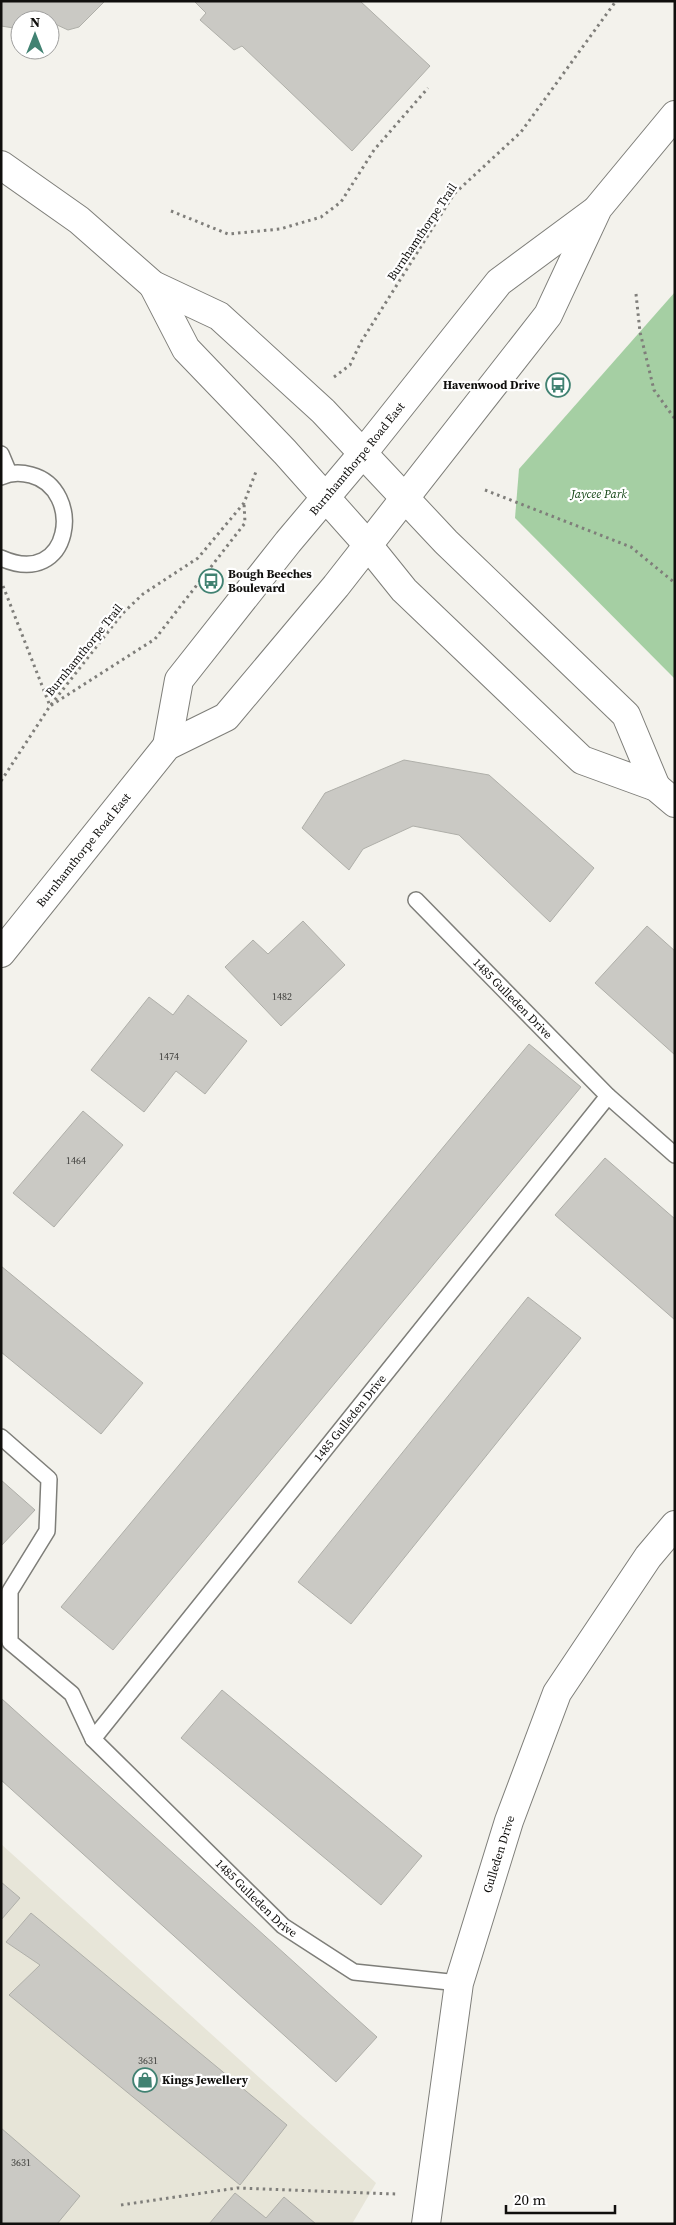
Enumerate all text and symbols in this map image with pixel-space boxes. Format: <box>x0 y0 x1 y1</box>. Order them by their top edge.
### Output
north arrow <box>10 10 60 60</box>
text: N <box>30 12 40 32</box>
street label: Burnhamthorpe Trail <box>383 180 461 284</box>
bus stop icon: Havenwood Drive <box>545 372 571 398</box>
place label: Havenwood Drive <box>443 377 540 393</box>
street label: Burnhamthorpe Road East <box>306 399 408 519</box>
park label: Jaycee Park <box>569 486 627 502</box>
place label: Bough Beeches Boulevard <box>228 566 312 596</box>
bus stop icon: Bough Beeches Boulevard <box>198 568 224 594</box>
street label: Burnhamthorpe Trail <box>42 600 126 699</box>
street label: Burnhamthorpe Road East <box>33 790 134 910</box>
street label: 1485 Gulleden Drive <box>469 955 556 1043</box>
house number: 1482 <box>272 990 292 1003</box>
house number: 1474 <box>159 1050 179 1063</box>
house number: 1464 <box>66 1154 86 1167</box>
street label: 1485 Gulleden Drive <box>310 1371 390 1465</box>
street label: Gulleden Drive <box>479 1813 518 1895</box>
street label: 1485 Gulleden Drive <box>212 1856 300 1941</box>
house number: 3631 <box>138 2054 158 2067</box>
shop icon: Kings Jewellery <box>132 2067 158 2093</box>
place label: Kings Jewellery <box>162 2072 249 2088</box>
house number: 3631 <box>11 2156 31 2169</box>
scale bar <box>506 2182 615 2214</box>
text: 20 m <box>514 2189 546 2210</box>

